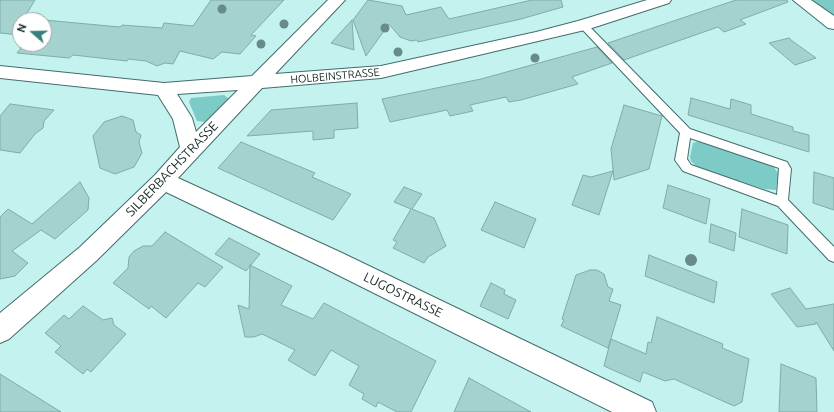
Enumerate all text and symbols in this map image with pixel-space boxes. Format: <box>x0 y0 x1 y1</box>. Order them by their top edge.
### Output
north arrow <box>12 12 52 52</box>
text: N <box>15 22 29 34</box>
street label: HOLBEINSTRASSE <box>290 66 380 86</box>
street label: SILBERBACHSTRASSE <box>123 118 221 220</box>
street label: LUGOSTRASSE <box>361 269 445 321</box>

